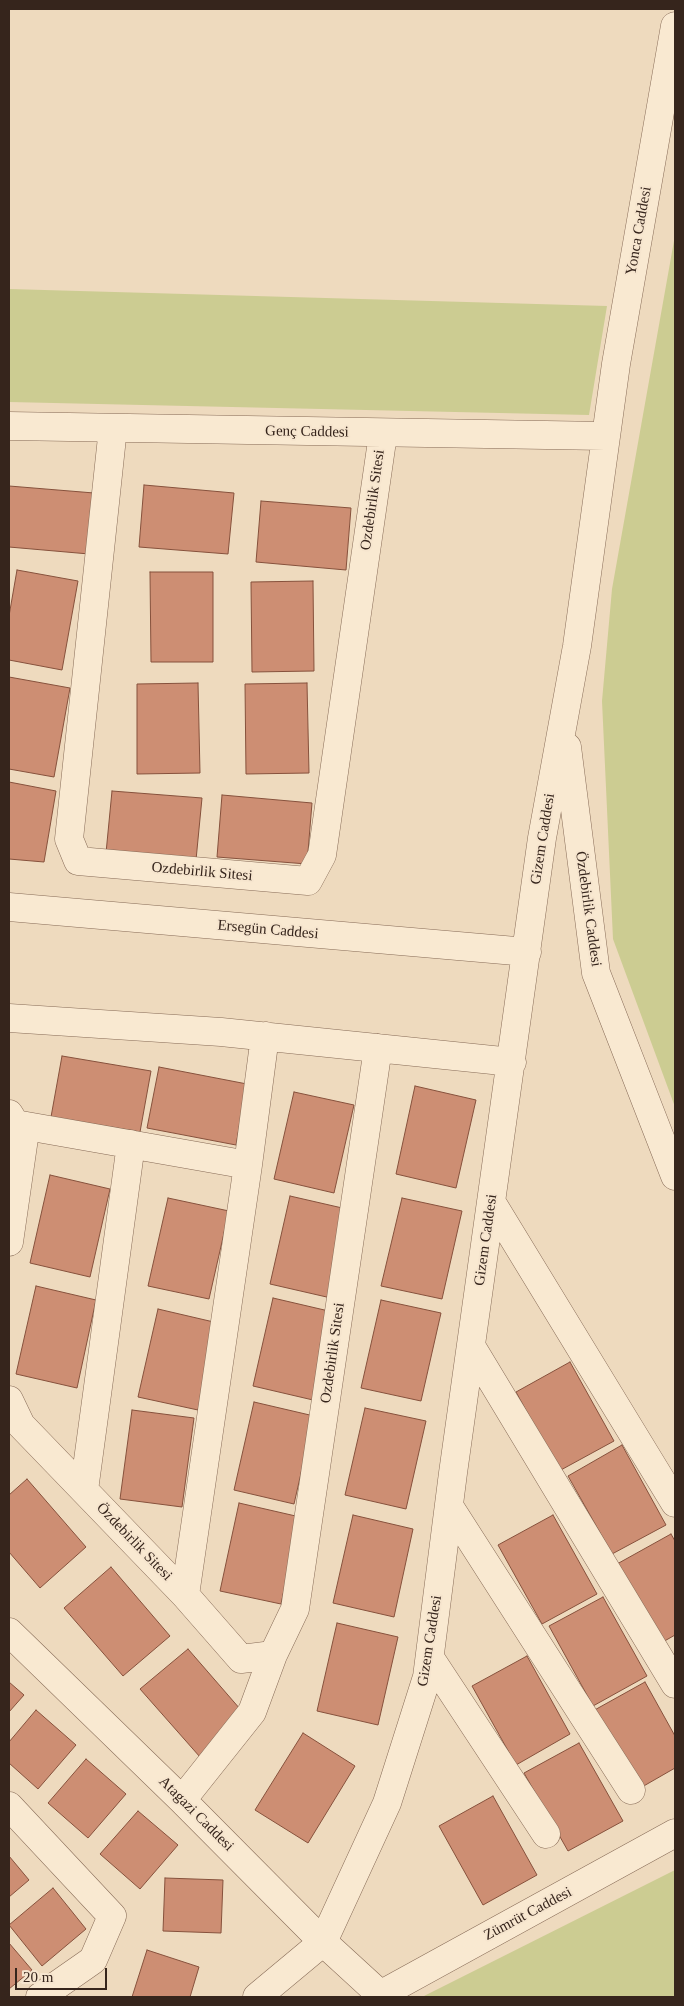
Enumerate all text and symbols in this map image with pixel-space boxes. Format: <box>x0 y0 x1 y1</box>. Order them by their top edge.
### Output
street label: Yonca Caddesi <box>622 185 656 277</box>
street label: Genç Caddesi <box>265 422 349 442</box>
street label: Ozdebirlik Sitesi <box>357 449 389 551</box>
street label: Gizem Caddesi <box>527 792 559 886</box>
street label: Özdebirlik Caddesi <box>571 850 605 968</box>
street label: Ozdebirlik Sitesi <box>151 859 253 885</box>
street label: Ersegün Caddesi <box>217 917 319 943</box>
street label: Gizem Caddesi <box>471 1193 501 1287</box>
street label: Ozdebirlik Sitesi <box>317 1302 349 1404</box>
street label: Özdebirlik Sitesi <box>92 1499 176 1585</box>
street label: Gizem Caddesi <box>414 1594 446 1688</box>
street label: Atagazi Caddesi <box>155 1773 237 1855</box>
street label: Zümrüt Caddesi <box>481 1883 575 1945</box>
scale bar <box>18 1958 110 1990</box>
text: 20 m <box>23 1969 53 1985</box>

